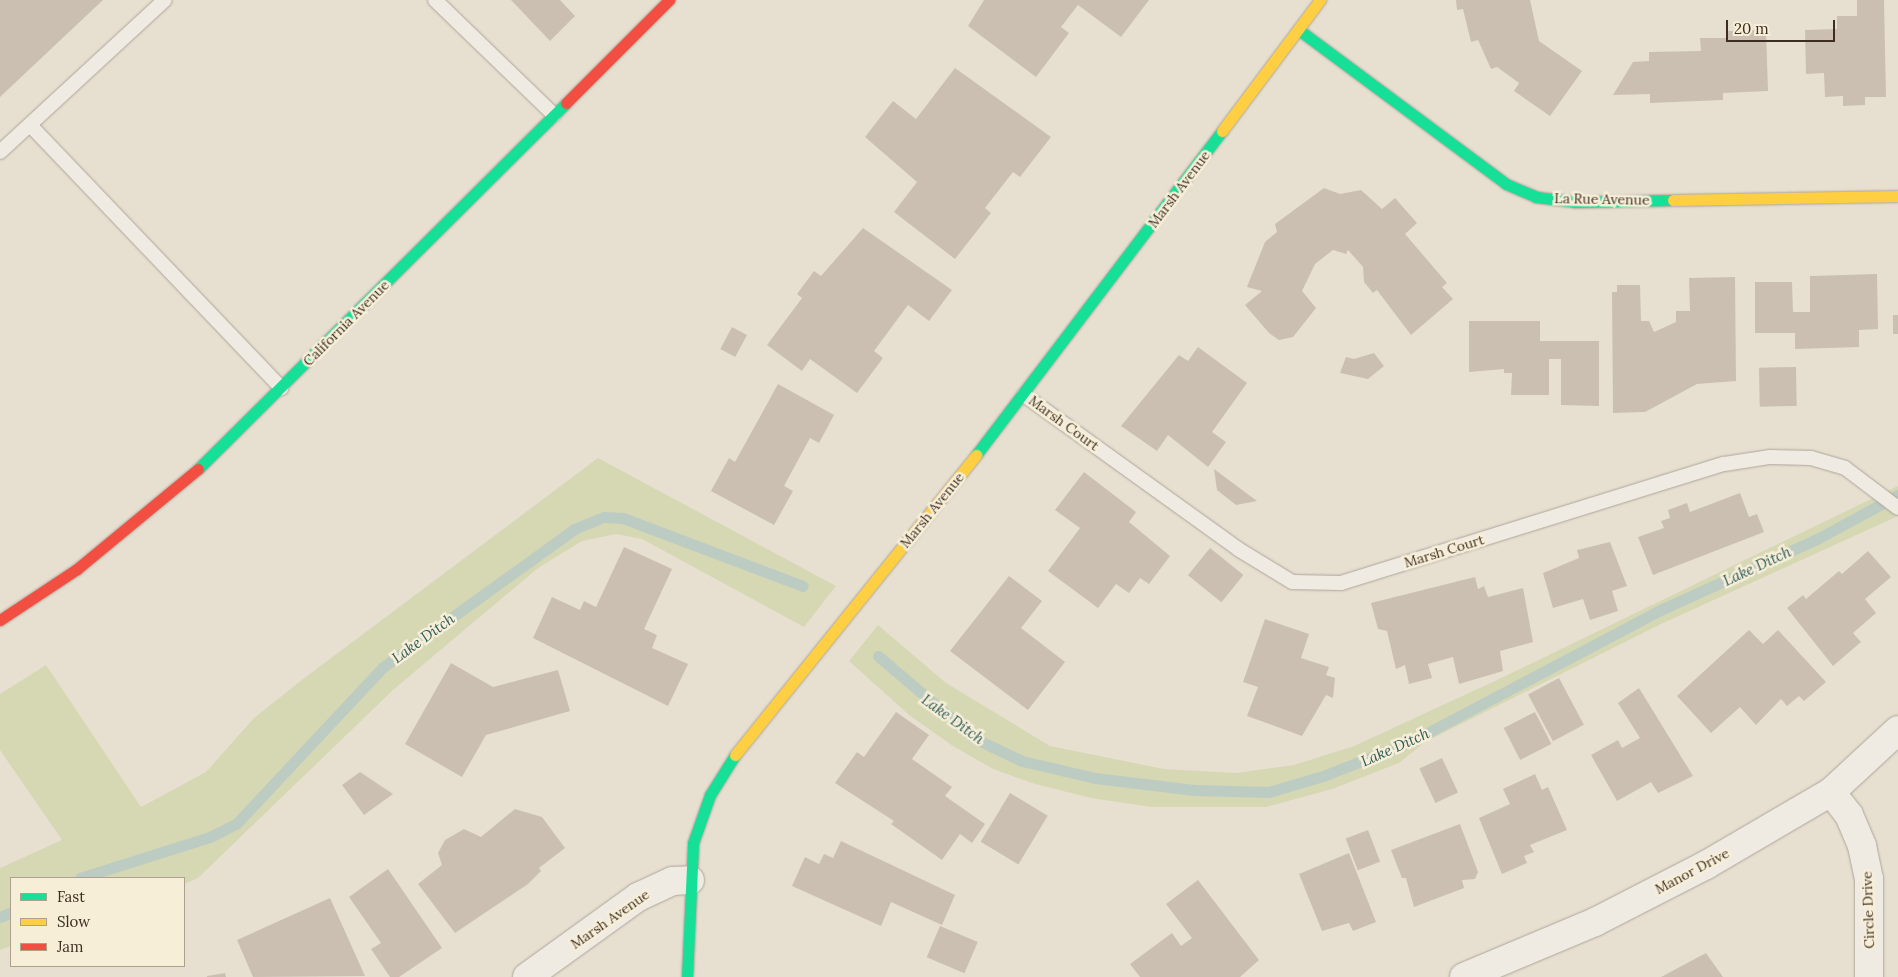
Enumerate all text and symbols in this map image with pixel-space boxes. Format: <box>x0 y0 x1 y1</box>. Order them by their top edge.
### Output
scale bar <box>1728 10 1837 42</box>
text: 20 m <box>1734 19 1769 38</box>
street label: Marsh Avenue <box>1145 147 1213 231</box>
street label: La Rue Avenue <box>1554 190 1650 208</box>
street label: California Avenue <box>300 277 392 369</box>
street label: Marsh Court <box>1026 392 1102 454</box>
street label: Marsh Avenue <box>896 469 968 551</box>
street label: Marsh Court <box>1402 531 1486 571</box>
water label: Lake Ditch <box>1720 542 1794 590</box>
water label: Lake Ditch <box>388 609 458 667</box>
water label: Lake Ditch <box>918 690 988 748</box>
water label: Lake Ditch <box>1358 724 1432 770</box>
street label: Manor Drive <box>1652 844 1732 898</box>
street label: Circle Drive <box>1858 871 1878 949</box>
legend <box>10 877 185 967</box>
street label: Marsh Avenue <box>567 886 653 952</box>
text: Fast <box>57 887 85 906</box>
text: Slow <box>57 912 90 931</box>
text: Jam <box>57 937 84 956</box>

